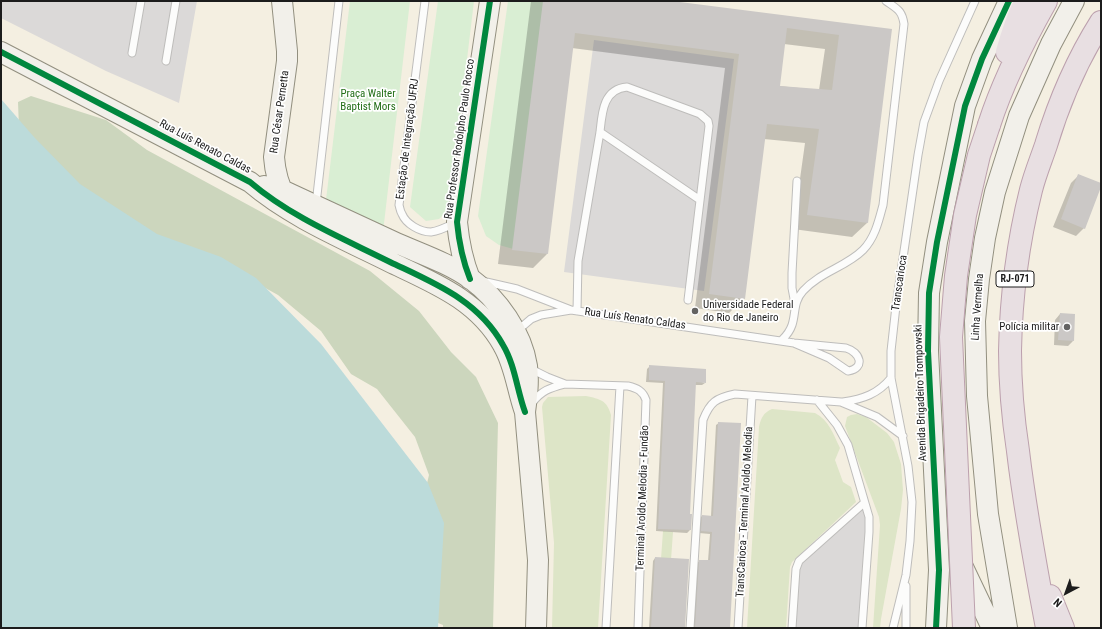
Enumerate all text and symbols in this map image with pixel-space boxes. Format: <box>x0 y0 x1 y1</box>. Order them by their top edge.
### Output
street label: Rua Professor Rodolpho Paulo Rocco <box>442 58 478 220</box>
street label: Rua César Pernetta <box>268 70 292 154</box>
street label: Estação de Integração UFRJ <box>394 78 422 200</box>
park label: Praça Walter Baptist Mors <box>340 87 396 113</box>
street label: Rua Luís Renato Caldas <box>157 117 253 177</box>
street label: Transcarioca <box>890 254 910 312</box>
road number: RJ-071 <box>996 271 1034 287</box>
street label: Linha Vermelha <box>969 273 987 341</box>
place label: Universidade Federal do Rio de Janeiro <box>703 298 793 324</box>
street label: Rua Luís Renato Caldas <box>584 305 686 333</box>
marker: Universidade Federal do Rio de Janeiro <box>690 306 700 316</box>
place label: Polícia militar <box>999 320 1059 334</box>
marker: Polícia militar <box>1062 322 1072 332</box>
street label: Avenida Brigadeiro Trompowski <box>912 324 930 462</box>
street label: Terminal Aroldo Melodia - Fundão <box>634 425 652 571</box>
street label: TransCarioca - Terminal Aroldo Melodia <box>734 426 756 598</box>
north arrow <box>1046 573 1086 613</box>
text: N <box>1051 595 1065 610</box>

